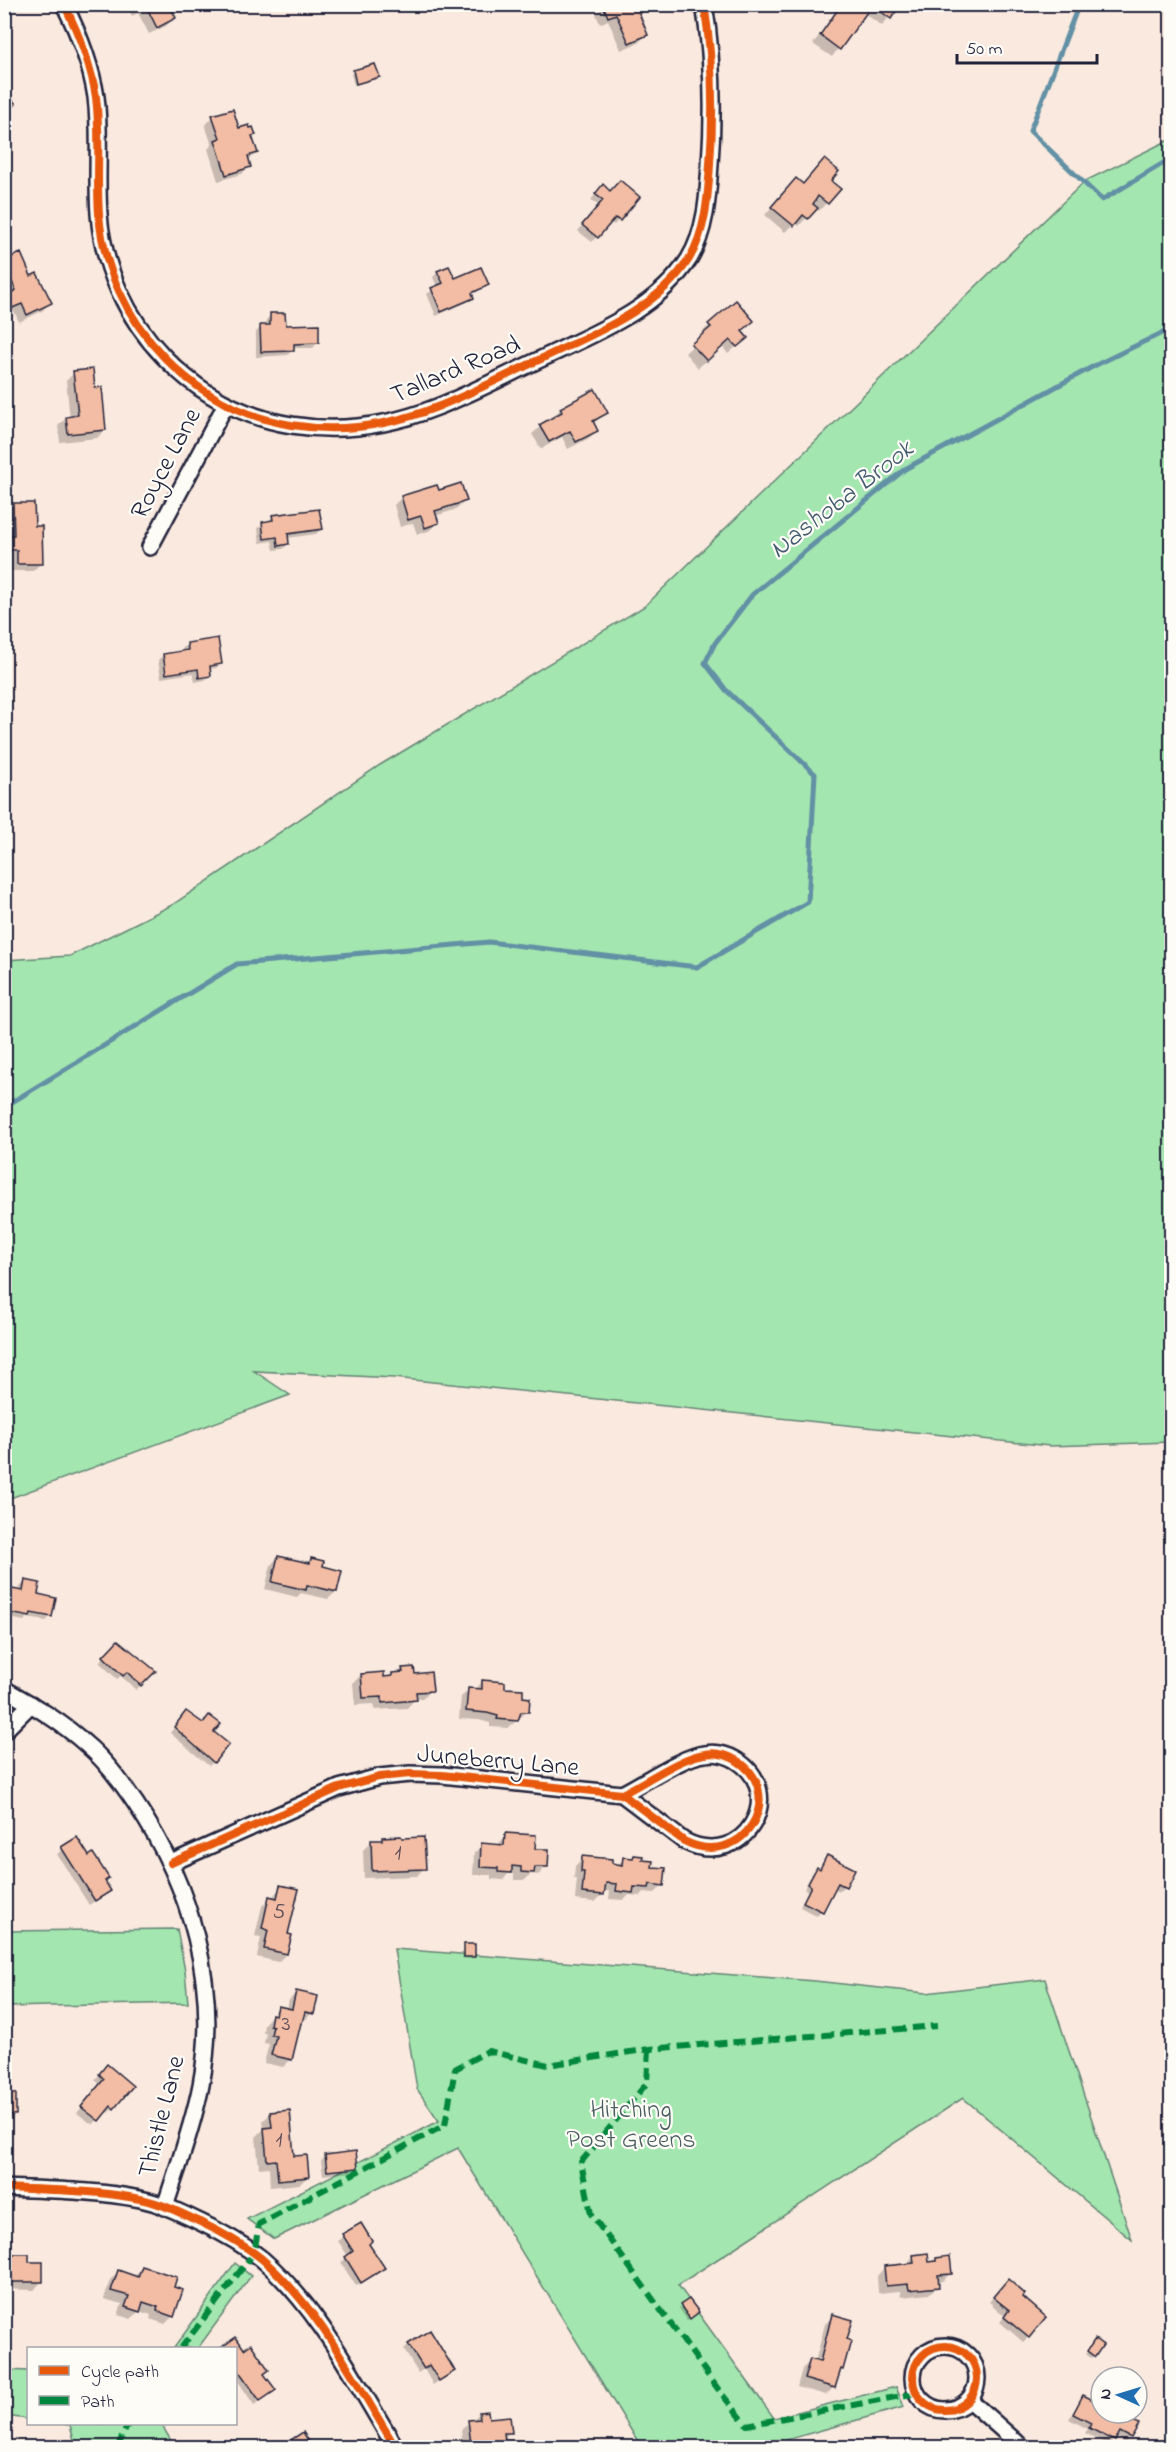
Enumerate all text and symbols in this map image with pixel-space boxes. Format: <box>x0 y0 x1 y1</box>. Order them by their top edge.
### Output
scale bar <box>957 27 1096 65</box>
text: 50 m <box>966 37 1003 63</box>
street label: Tallard Road <box>385 327 527 415</box>
street label: Royce Lane <box>122 401 212 526</box>
water label: Nashoba Brook <box>762 430 923 569</box>
street label: Juneberry Lane <box>415 1736 581 1788</box>
house number: 1 <box>395 1838 402 1870</box>
house number: 5 <box>273 1897 285 1929</box>
house number: 3 <box>281 2009 291 2041</box>
street label: Thistle Lane <box>129 2052 197 2182</box>
park label: Hitching Post Greens <box>566 2092 696 2160</box>
house number: 1 <box>276 2125 283 2157</box>
legend <box>27 2347 237 2425</box>
text: Cycle path <box>81 2360 159 2386</box>
north arrow <box>1089 2365 1149 2425</box>
text: N <box>1094 2388 1118 2400</box>
text: Path <box>81 2390 115 2416</box>

